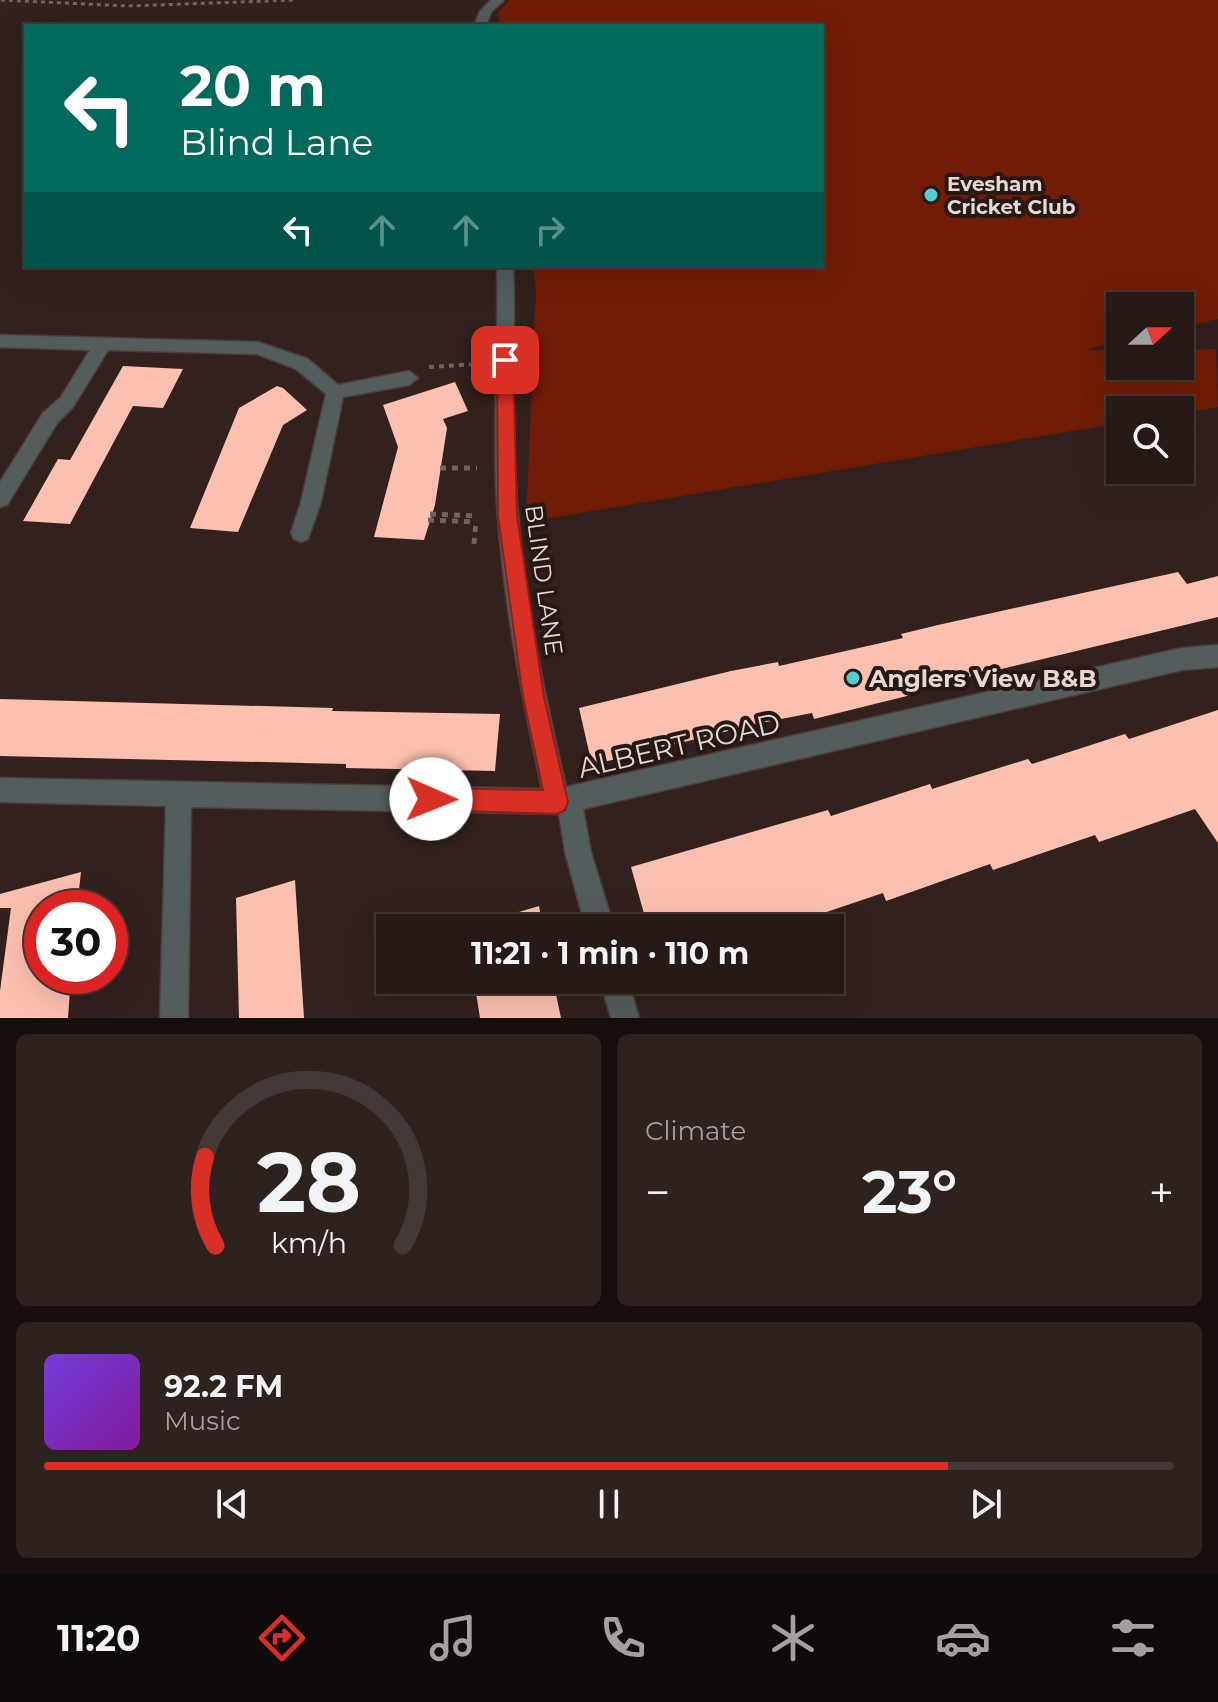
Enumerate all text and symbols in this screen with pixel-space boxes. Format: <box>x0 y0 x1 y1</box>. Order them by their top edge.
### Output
text: 20 m <box>180 52 326 120</box>
icon: left <box>48 56 152 160</box>
text: Blind Lane <box>180 120 373 164</box>
place label: Evesham Cricket Club <box>947 172 1076 219</box>
marker: Evesham Cricket Club <box>922 186 940 204</box>
icon: left <box>276 208 320 252</box>
icon: ahead <box>360 208 404 252</box>
icon: ahead <box>444 208 488 252</box>
icon: right <box>528 208 572 252</box>
north arrow <box>1106 292 1194 380</box>
map controls <box>1106 292 1194 484</box>
pin <box>471 326 539 394</box>
icon: arrive <box>483 338 527 382</box>
button: search <box>1106 396 1194 484</box>
street label: BLIND LANE <box>519 503 569 657</box>
place label: Anglers View B&B <box>868 664 1097 693</box>
marker: Anglers View B&B <box>844 669 862 687</box>
street label: ALBERT ROAD <box>575 705 783 785</box>
position arrow <box>389 757 473 841</box>
speed limit sign: 30 <box>24 890 128 994</box>
text: 11:21 · 1 min · 110 m <box>471 935 749 972</box>
text: Climate <box>645 1115 746 1147</box>
text: 28 <box>257 1131 361 1233</box>
text: 23° <box>862 1155 957 1228</box>
text: − <box>645 1165 670 1219</box>
text: + <box>1149 1165 1174 1219</box>
text: km/h <box>270 1225 347 1260</box>
text: 92.2 FM <box>164 1368 283 1405</box>
text: Music <box>164 1405 241 1437</box>
icon: previous <box>210 1482 254 1526</box>
icon: pause <box>587 1482 631 1526</box>
icon: next <box>964 1482 1008 1526</box>
icon: directions <box>254 1610 310 1666</box>
icon: music <box>425 1610 481 1666</box>
icon: phone <box>595 1610 651 1666</box>
icon: climate <box>765 1610 821 1666</box>
icon: car <box>935 1610 991 1666</box>
icon: filters <box>1105 1610 1161 1666</box>
text: 11:20 <box>57 1616 140 1660</box>

